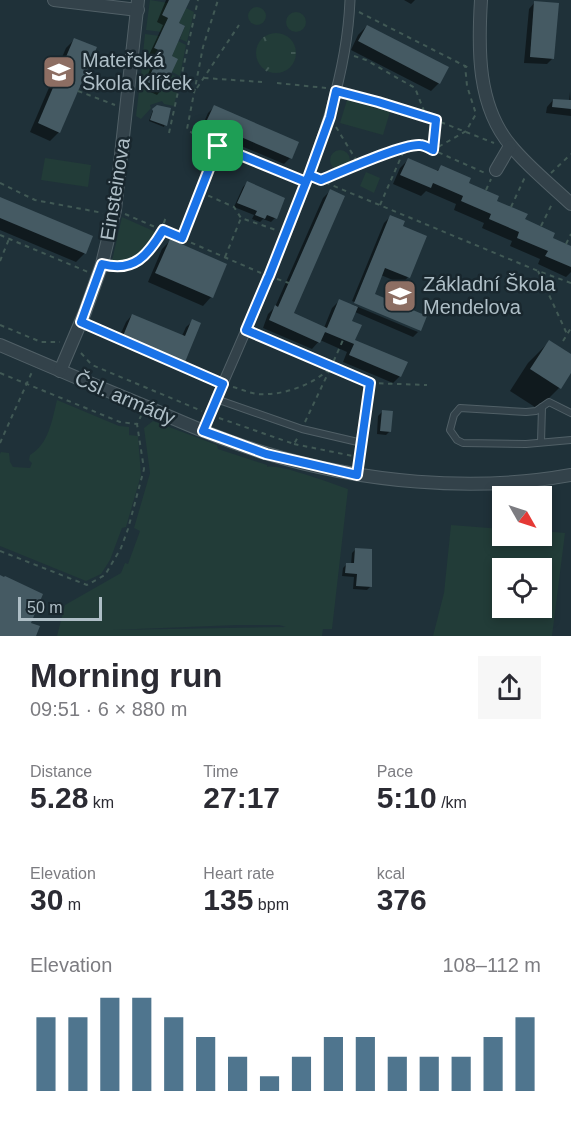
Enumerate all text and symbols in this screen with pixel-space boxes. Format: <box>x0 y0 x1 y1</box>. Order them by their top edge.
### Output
place label: Mateřská Škola Klíček <box>82 49 193 94</box>
school or university icon: Mateřská Škola Klíček <box>41 54 77 90</box>
pin <box>192 120 243 171</box>
icon: arrive <box>201 129 234 162</box>
street label: Einsteinova <box>96 135 134 242</box>
place label: Základní Škola Mendelova <box>423 273 556 318</box>
school or university icon: Základní Škola Mendelova <box>382 278 418 314</box>
street label: Čsl. armády <box>72 367 178 429</box>
north arrow <box>492 486 552 546</box>
map controls <box>492 486 552 618</box>
button: locate <box>492 558 552 618</box>
scale bar <box>18 594 102 622</box>
text: 50 m <box>27 599 63 616</box>
button: share <box>478 656 541 719</box>
text: Morning run <box>30 657 222 694</box>
text: 09:51 · 6 × 880 m <box>30 698 187 720</box>
text: Distance <box>30 763 92 780</box>
text: Time <box>203 763 238 780</box>
text: Pace <box>377 763 413 780</box>
text: 5.28 <box>30 781 88 814</box>
text: 27:17 <box>203 781 280 814</box>
text: 5:10 <box>377 781 437 814</box>
text: km <box>88 794 114 811</box>
text: /km <box>437 794 467 811</box>
text: Elevation <box>30 865 96 882</box>
text: Heart rate <box>203 865 274 882</box>
text: kcal <box>377 865 405 882</box>
text: 30 <box>30 883 63 916</box>
text: 135 <box>203 883 253 916</box>
text: 376 <box>377 883 427 916</box>
text: m <box>63 896 81 913</box>
text: bpm <box>253 896 289 913</box>
text: Elevation <box>30 954 112 976</box>
text: 108–112 m <box>442 954 541 976</box>

